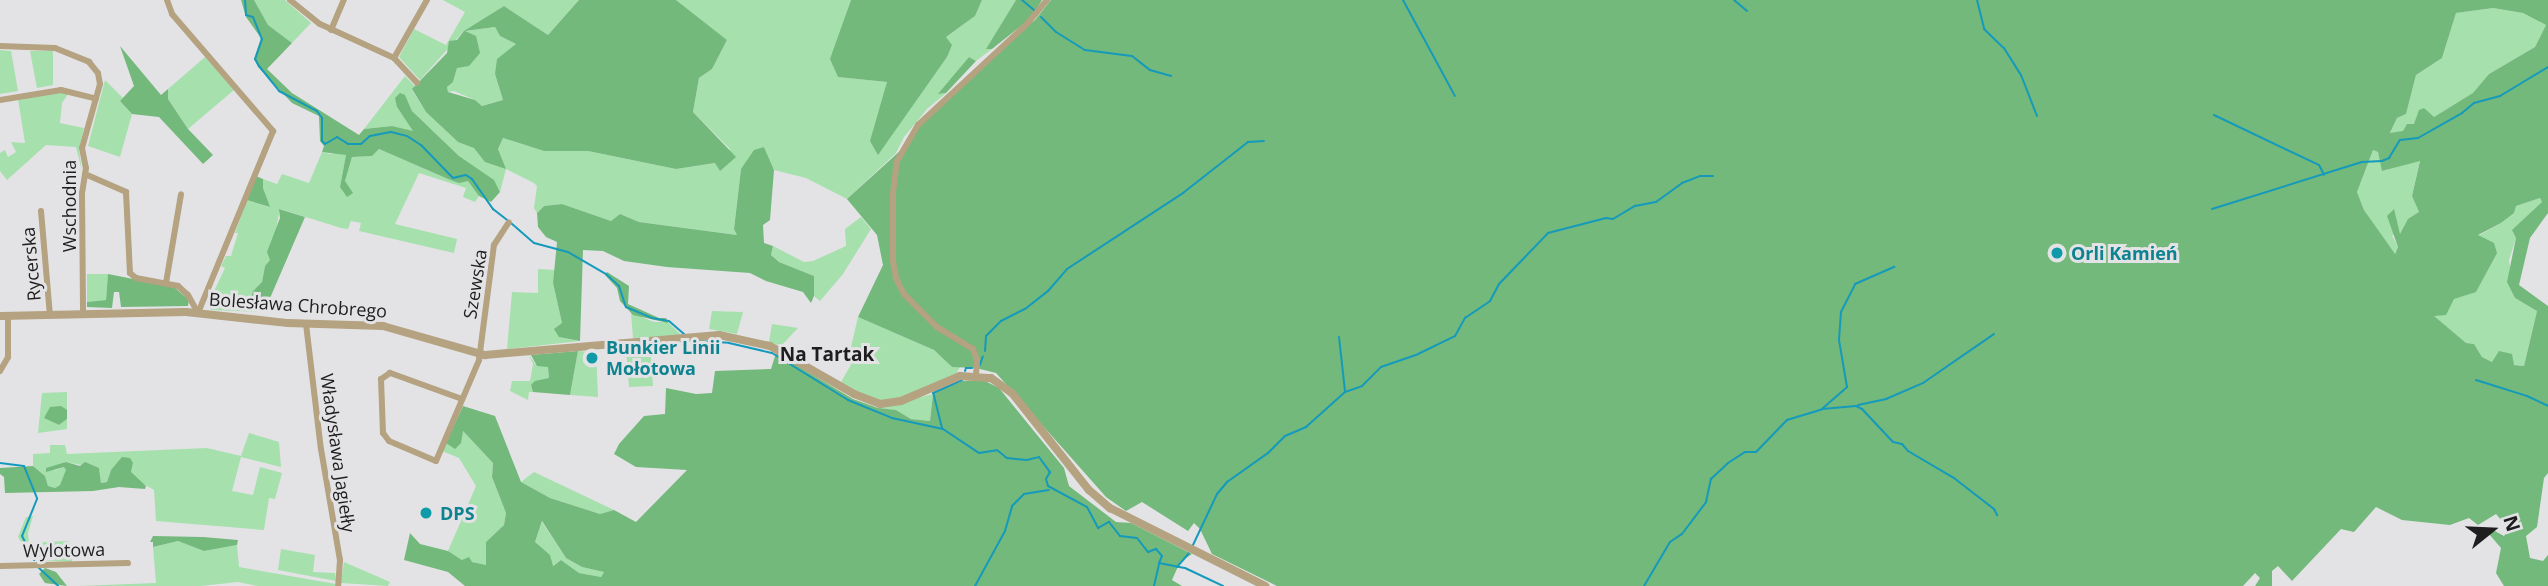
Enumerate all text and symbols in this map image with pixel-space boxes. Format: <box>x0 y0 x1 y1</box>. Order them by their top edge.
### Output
street label: Wschodnia <box>58 160 80 252</box>
street label: Rycerska <box>17 226 45 302</box>
place label: Orli Kamień <box>2071 242 2178 264</box>
marker: Orli Kamień <box>2049 245 2065 261</box>
street label: Szewska <box>459 248 491 320</box>
street label: Bolesława Chrobrego <box>208 288 388 322</box>
place label: Bunkier Linii Mołotowa <box>606 337 720 380</box>
district label: Na Tartak <box>780 344 874 366</box>
marker: Bunkier Linii Mołotowa <box>584 350 600 366</box>
street label: Władysława Jagiełły <box>316 372 360 534</box>
north arrow <box>2457 495 2527 565</box>
place label: DPS <box>440 502 475 524</box>
marker: DPS <box>418 505 434 521</box>
text: N <box>2497 512 2527 535</box>
street label: Wylotowa <box>23 538 105 562</box>

